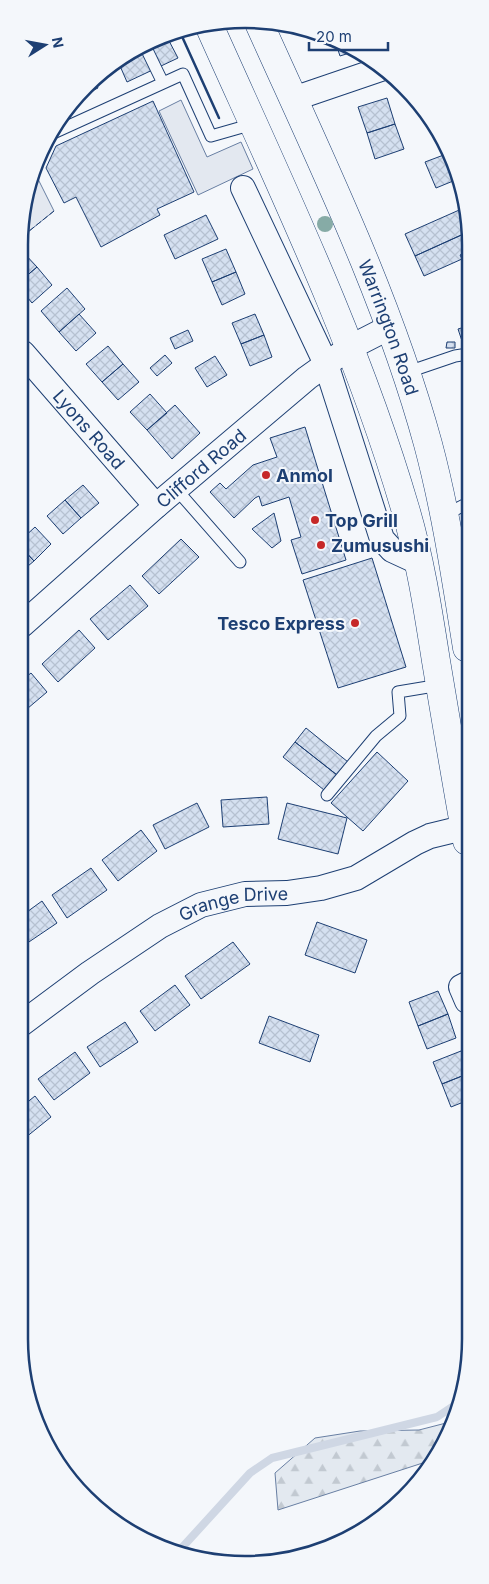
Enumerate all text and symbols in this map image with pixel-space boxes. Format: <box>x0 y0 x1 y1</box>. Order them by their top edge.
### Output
north arrow <box>20 20 70 70</box>
scale bar <box>309 20 388 52</box>
text: 20 m <box>316 27 352 46</box>
text: N <box>49 36 68 49</box>
street label: Warrington Road <box>354 256 423 398</box>
street label: Lyons Road <box>49 385 129 473</box>
street label: Clifford Road <box>152 424 250 512</box>
place label: Anmol <box>276 465 333 486</box>
marker: Anmol <box>260 469 272 481</box>
place label: Top Grill <box>325 510 398 531</box>
marker: Top Grill <box>309 514 321 526</box>
place label: Zumusushi <box>331 535 429 556</box>
marker: Zumusushi <box>315 539 327 551</box>
place label: Tesco Express <box>217 613 345 634</box>
marker: Tesco Express <box>349 617 361 629</box>
street label: Grange Drive <box>175 882 288 925</box>

